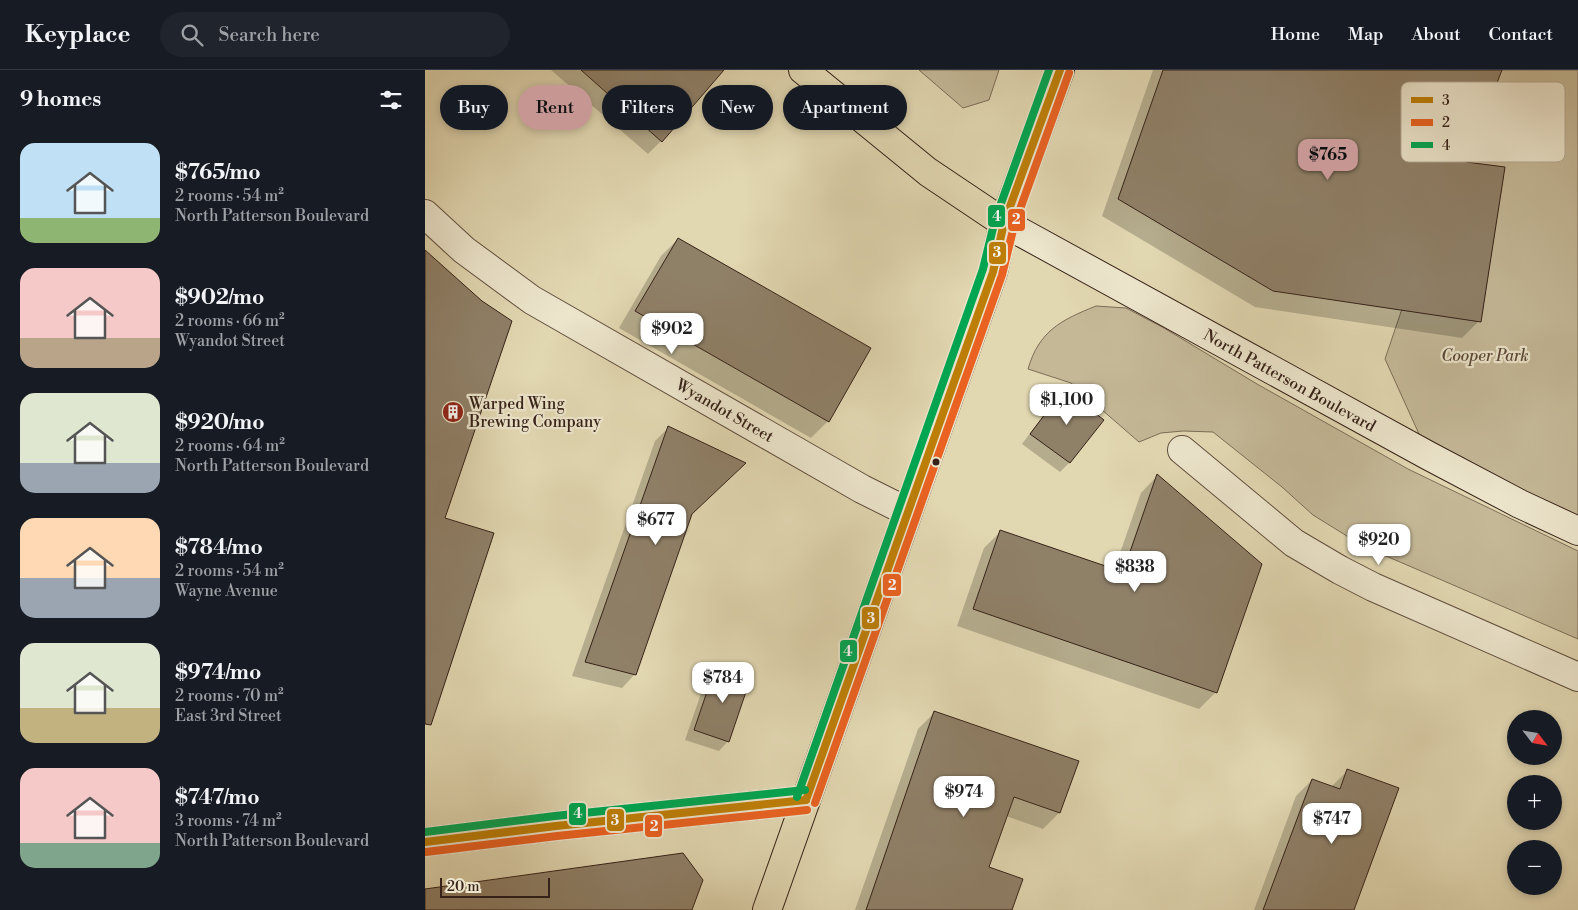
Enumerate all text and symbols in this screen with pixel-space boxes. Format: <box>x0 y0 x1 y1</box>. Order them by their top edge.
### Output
search box <box>160 12 510 57</box>
text: Keyplace <box>25 20 130 50</box>
icon: search <box>178 21 206 49</box>
text: Search here <box>218 23 320 47</box>
text: Home <box>1271 23 1320 46</box>
text: Map <box>1348 23 1384 46</box>
text: About <box>1412 23 1461 46</box>
text: Contact <box>1489 23 1553 46</box>
legend <box>1401 82 1565 162</box>
chip: Buy <box>440 85 508 130</box>
chip: Rent <box>518 85 592 130</box>
chip: Filters <box>602 85 692 130</box>
chip: New <box>702 85 773 130</box>
chip: Apartment <box>783 85 907 130</box>
icon: filters <box>377 86 405 114</box>
text: 9 homes <box>20 87 101 113</box>
text: 3 <box>1442 92 1450 110</box>
text: 2 <box>1442 114 1450 132</box>
text: 4 <box>1442 137 1450 155</box>
pin: $765 <box>1298 138 1358 181</box>
text: $765 <box>1309 145 1347 165</box>
text: $765/mo <box>175 160 261 186</box>
icon: home <box>60 163 120 223</box>
text: 2 rooms · 54 m² <box>175 186 284 206</box>
line badge: 4 <box>987 204 1006 228</box>
text: North Patterson Boulevard <box>175 206 369 226</box>
text: 4 <box>992 208 1002 226</box>
line badge: 2 <box>1007 208 1026 232</box>
text: 2 <box>1012 211 1021 229</box>
line badge: 3 <box>988 241 1007 265</box>
text: 3 <box>993 244 1001 262</box>
text: $902/mo <box>175 285 264 311</box>
icon: home <box>60 288 120 348</box>
text: 2 rooms · 66 m² <box>175 311 285 331</box>
pin: $902 <box>642 312 702 355</box>
text: $902 <box>651 319 693 339</box>
street label: North Patterson Boulevard <box>1200 325 1379 437</box>
text: Wyandot Street <box>175 331 285 351</box>
park label: Cooper Park <box>1441 346 1529 366</box>
street label: Wyandot Street <box>671 374 777 447</box>
pin: $1,100 <box>1026 384 1108 426</box>
text: $1,100 <box>1041 390 1093 410</box>
place label: Warped Wing Brewing Company <box>468 394 601 432</box>
building icon: Warped Wing Brewing Company <box>441 400 465 424</box>
text: $920/mo <box>175 410 265 436</box>
icon: home <box>60 413 120 473</box>
text: 2 rooms · 64 m² <box>175 436 285 456</box>
text: North Patterson Boulevard <box>175 456 369 476</box>
unlabelled marker <box>931 457 941 467</box>
pin: $677 <box>626 504 686 546</box>
text: $677 <box>637 510 675 530</box>
pin: $920 <box>1349 524 1409 566</box>
text: $920 <box>1358 530 1400 550</box>
text: $784/mo <box>175 535 263 561</box>
icon: home <box>60 538 120 598</box>
pin: $838 <box>1105 550 1165 593</box>
text: $838 <box>1115 557 1155 577</box>
text: 2 rooms · 54 m² <box>175 561 284 581</box>
line badge: 2 <box>882 573 902 597</box>
text: 2 <box>888 577 897 595</box>
text: Wayne Avenue <box>175 581 278 601</box>
line badge: 3 <box>861 606 880 630</box>
text: 3 <box>867 610 875 628</box>
line badge: 4 <box>839 639 858 663</box>
text: 4 <box>843 643 853 661</box>
text: $974/mo <box>175 660 261 686</box>
pin: $784 <box>693 662 753 704</box>
icon: home <box>60 663 120 723</box>
text: $784 <box>703 668 743 688</box>
text: 2 rooms · 70 m² <box>175 686 284 706</box>
text: East 3rd Street <box>175 706 282 726</box>
north arrow <box>1507 710 1563 765</box>
map controls <box>1507 710 1562 895</box>
button: + <box>1507 775 1562 830</box>
pin: $974 <box>934 776 994 818</box>
text: $974 <box>945 782 983 802</box>
text: $747/mo <box>175 785 260 811</box>
icon: home <box>60 788 120 848</box>
line badge: 4 <box>568 802 587 826</box>
pin: $747 <box>1302 802 1362 845</box>
text: 4 <box>573 805 583 823</box>
line badge: 3 <box>606 808 625 832</box>
text: $747 <box>1313 809 1351 829</box>
text: 3 rooms · 74 m² <box>175 811 282 831</box>
text: 3 <box>611 812 619 830</box>
line badge: 2 <box>644 814 663 838</box>
text: 2 <box>650 818 659 836</box>
text: North Patterson Boulevard <box>175 831 369 851</box>
button: − <box>1507 840 1562 895</box>
scale bar <box>440 875 550 898</box>
text: 20 m <box>447 878 479 896</box>

